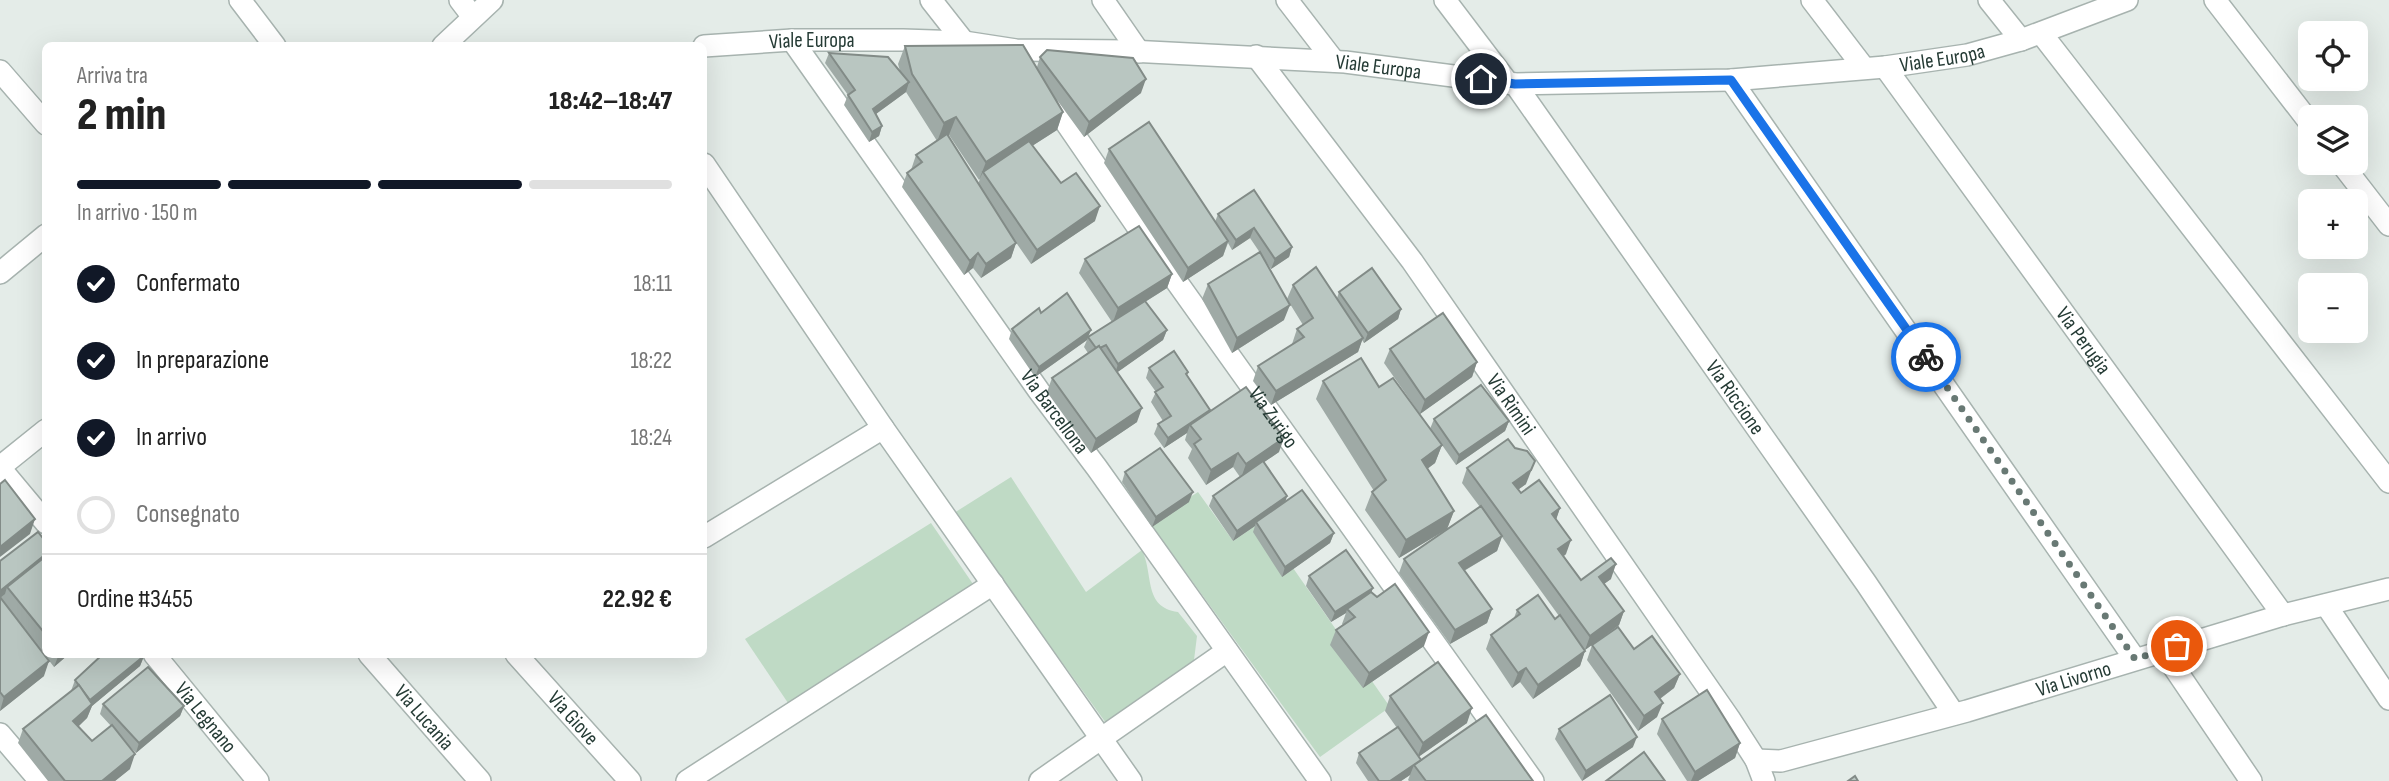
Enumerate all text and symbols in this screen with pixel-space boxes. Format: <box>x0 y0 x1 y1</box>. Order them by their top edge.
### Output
map controls <box>2298 21 2368 343</box>
button: locate <box>2298 21 2368 91</box>
street label: Viale Europa <box>768 28 855 54</box>
street label: Viale Europa <box>1898 38 1988 77</box>
street label: Viale Europa <box>1335 49 1423 84</box>
pin <box>1451 49 1511 109</box>
icon: home <box>1462 60 1500 98</box>
text: Arriva tra <box>77 62 148 90</box>
text: 18:42–18:47 <box>549 86 672 117</box>
text: 2 min <box>77 88 166 143</box>
button: layers <box>2298 105 2368 175</box>
button: + <box>2298 189 2368 259</box>
text: In arrivo · 150 m <box>77 199 198 227</box>
icon: check <box>77 265 115 303</box>
text: Confermato <box>136 268 240 299</box>
text: 18:11 <box>633 270 672 298</box>
button: − <box>2298 273 2368 343</box>
street label: Via Perugia <box>2051 302 2116 379</box>
courier <box>1891 322 1961 392</box>
icon: bike <box>1907 338 1945 376</box>
icon: check <box>77 342 115 380</box>
text: In preparazione <box>136 345 269 376</box>
text: 18:22 <box>631 347 672 375</box>
street label: Via Riccione <box>1701 355 1770 439</box>
street label: Via Barcellona <box>1015 365 1094 458</box>
street label: Via Rimini <box>1482 369 1541 440</box>
street label: Via Zurigo <box>1243 382 1304 453</box>
icon: check <box>77 419 115 457</box>
text: In arrivo <box>136 422 207 453</box>
text: 18:24 <box>631 424 672 452</box>
text: Consegnato <box>136 499 240 530</box>
text: Ordine #3455 <box>77 584 193 615</box>
text: 22.92 € <box>603 584 672 615</box>
pin <box>2147 616 2207 676</box>
icon: bag <box>2158 627 2196 665</box>
street label: Via Livorno <box>2033 655 2114 702</box>
street label: Via Legnano <box>170 677 242 758</box>
street label: Via Lucania <box>389 679 460 755</box>
street label: Via Giove <box>543 686 604 750</box>

